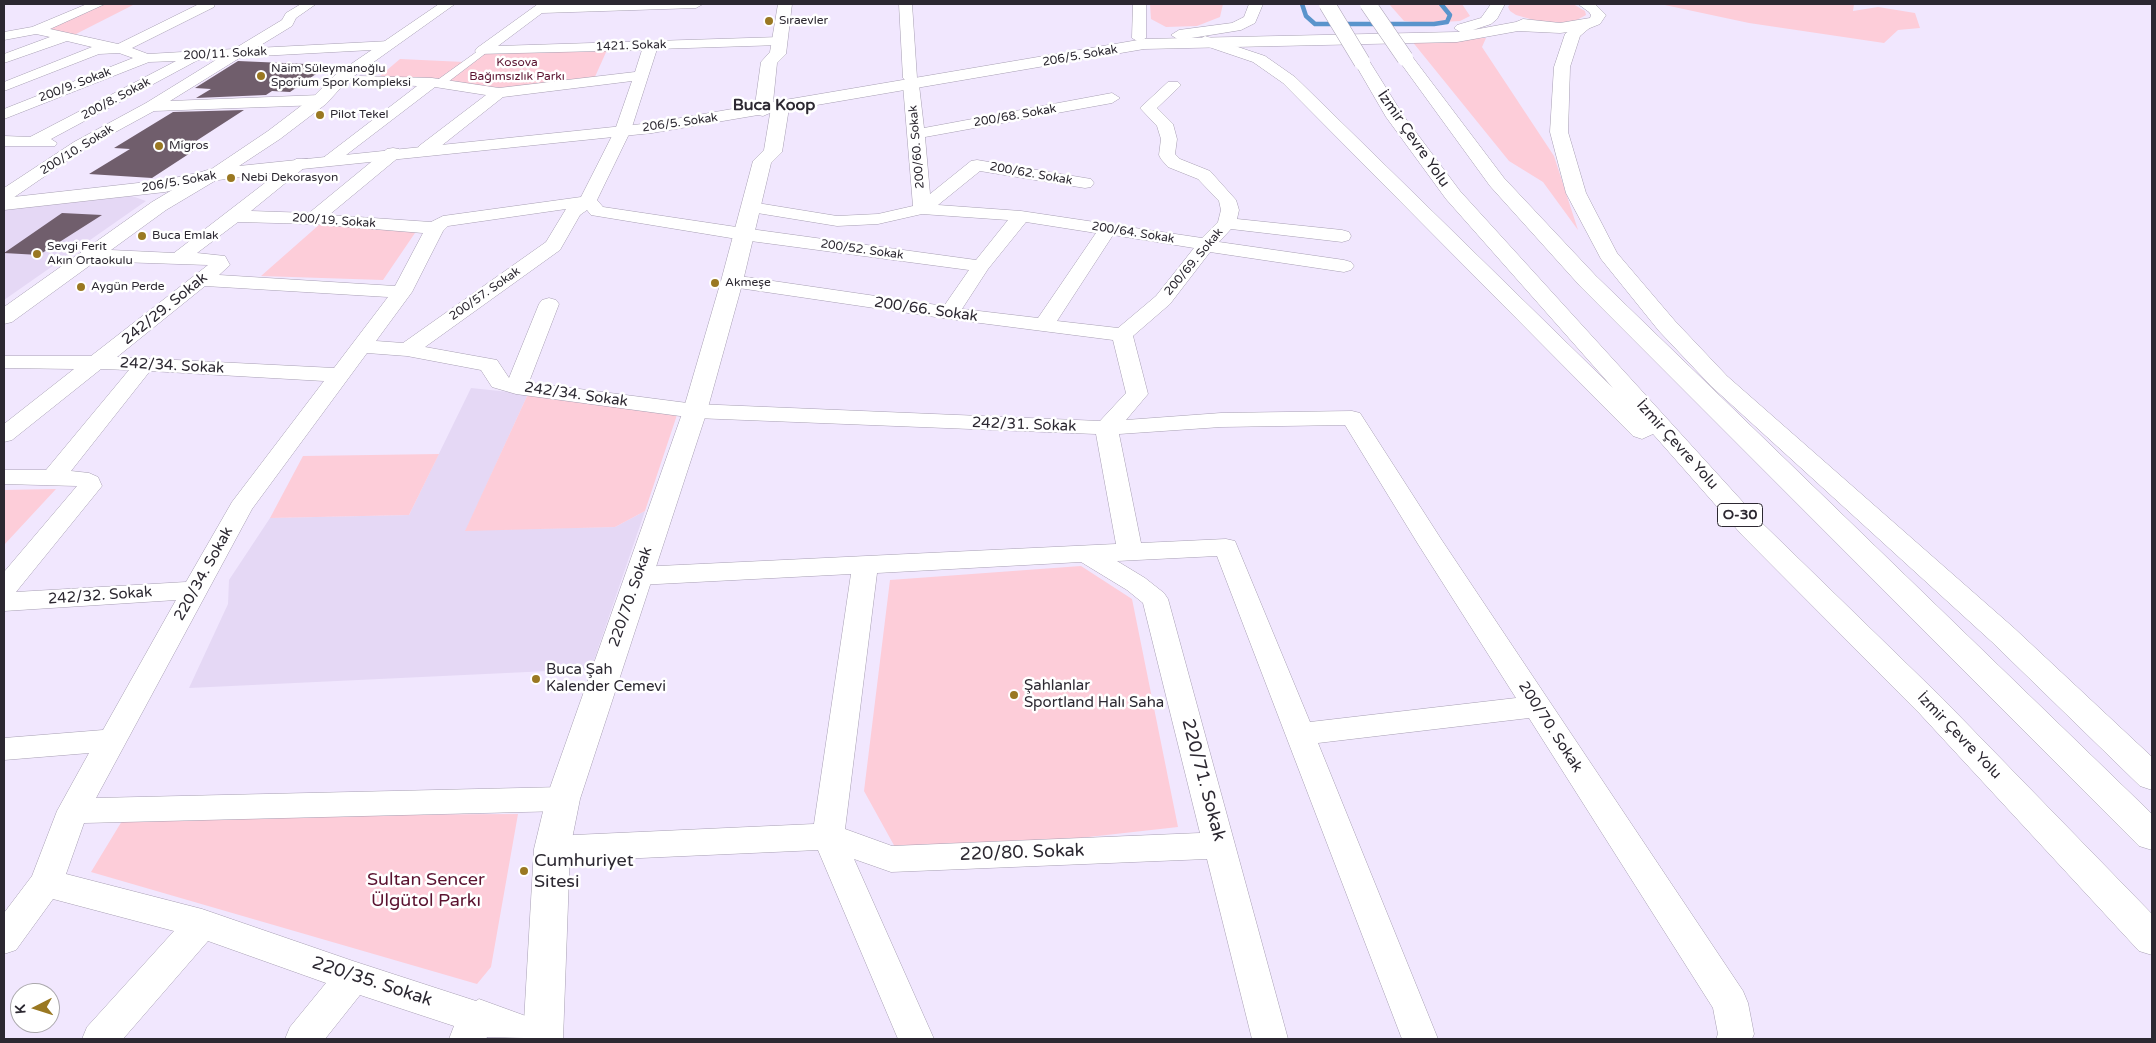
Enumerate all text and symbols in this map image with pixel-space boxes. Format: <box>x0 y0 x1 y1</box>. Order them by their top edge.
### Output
place label: Sıraevler <box>779 14 828 28</box>
marker: Sıraevler <box>763 15 775 27</box>
street label: 1421. Sokak <box>595 38 667 54</box>
street label: 206/5. Sokak <box>1041 42 1119 70</box>
street label: 200/11. Sokak <box>183 45 267 63</box>
park label: Kosova Bağımsızlık Parkı <box>469 56 565 84</box>
place label: Naim Süleymanoğlu Sporium Spor Kompleksi <box>271 62 411 90</box>
street label: 200/9. Sokak <box>37 65 113 105</box>
marker: Naim Süleymanoğlu Sporium Spor Kompleksi <box>255 70 267 82</box>
street label: 200/8. Sokak <box>79 75 153 123</box>
street label: İzmir Çevre Yolu <box>1373 87 1453 191</box>
district label: Buca Koop <box>733 96 815 116</box>
street label: 200/68. Sokak <box>973 102 1057 130</box>
street label: 200/60. Sokak <box>906 105 928 189</box>
place label: Pilot Tekel <box>330 108 388 122</box>
marker: Pilot Tekel <box>314 109 326 121</box>
street label: 206/5. Sokak <box>641 111 719 135</box>
street label: 200/10. Sokak <box>38 122 116 178</box>
place label: Migros <box>169 139 209 153</box>
marker: Migros <box>153 140 165 152</box>
street label: 200/62. Sokak <box>989 160 1073 188</box>
street label: 206/5. Sokak <box>140 168 218 196</box>
place label: Nebi Dekorasyon <box>241 171 338 185</box>
marker: Nebi Dekorasyon <box>225 172 237 184</box>
street label: 200/19. Sokak <box>292 211 376 231</box>
street label: 200/64. Sokak <box>1091 219 1175 247</box>
street label: 200/69. Sokak <box>1162 225 1226 299</box>
place label: Buca Emlak <box>152 229 219 243</box>
marker: Buca Emlak <box>136 230 148 242</box>
street label: 200/52. Sokak <box>820 237 904 263</box>
place label: Sevgi Ferit Akın Ortaokulu <box>47 240 133 268</box>
marker: Sevgi Ferit Akın Ortaokulu <box>31 248 43 260</box>
street label: 200/57. Sokak <box>447 264 523 324</box>
street label: 242/29. Sokak <box>119 269 211 349</box>
place label: Akmeşe <box>725 276 771 290</box>
marker: Akmeşe <box>709 277 721 289</box>
place label: Aygün Perde <box>91 280 165 294</box>
marker: Aygün Perde <box>75 281 87 293</box>
street label: 200/66. Sokak <box>873 294 979 326</box>
street label: 242/34. Sokak <box>119 354 225 378</box>
street label: 242/34. Sokak <box>523 379 629 411</box>
street label: İzmir Çevre Yolu <box>1632 397 1722 493</box>
street label: 242/31. Sokak <box>971 414 1077 436</box>
road number: O-30 <box>1718 504 1762 526</box>
street label: 220/34. Sokak <box>171 524 237 624</box>
street label: 220/70. Sokak <box>605 545 657 649</box>
street label: 242/32. Sokak <box>47 583 153 609</box>
place label: Buca Şah Kalender Cemevi <box>546 661 666 696</box>
marker: Buca Şah Kalender Cemevi <box>530 673 542 685</box>
place label: Şahlanlar Sportland Halı Saha <box>1024 677 1164 712</box>
street label: 200/70. Sokak <box>1514 678 1586 776</box>
marker: Şahlanlar Sportland Halı Saha <box>1008 689 1020 701</box>
street label: İzmir Çevre Yolu <box>1913 689 2005 783</box>
street label: 220/71. Sokak <box>1176 717 1230 843</box>
street label: 220/80. Sokak <box>959 840 1085 866</box>
place label: Cumhuriyet Sitesi <box>534 850 634 892</box>
marker: Cumhuriyet Sitesi <box>518 865 530 877</box>
park label: Sultan Sencer Ülgütol Parkı <box>367 869 485 912</box>
street label: 220/35. Sokak <box>309 952 435 1012</box>
north arrow <box>10 983 60 1033</box>
text: K <box>12 1004 29 1015</box>

